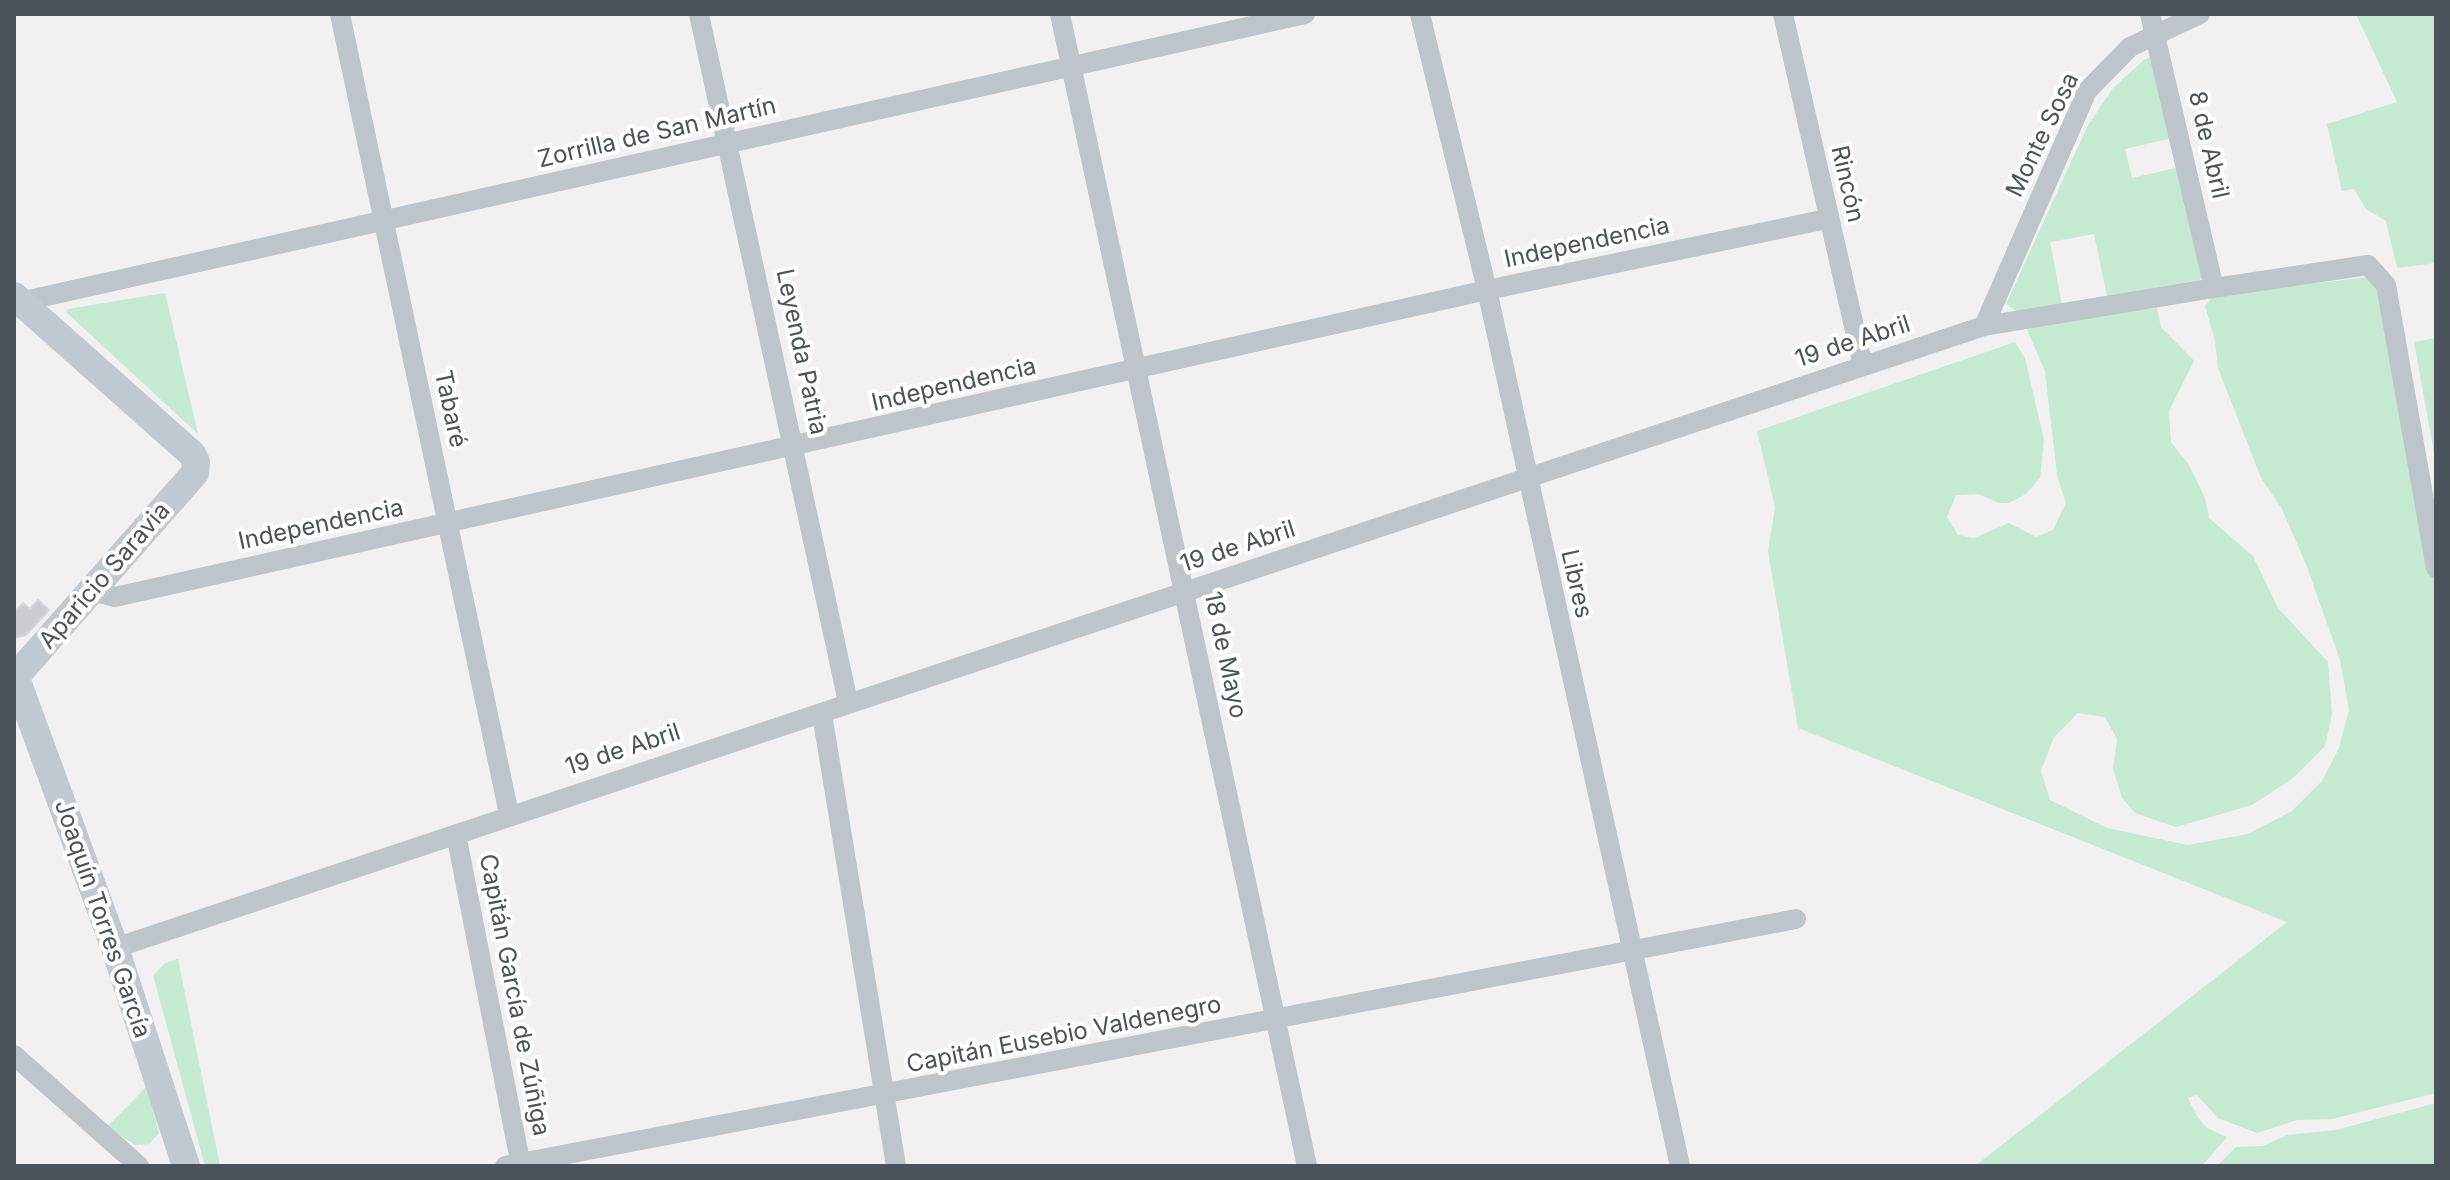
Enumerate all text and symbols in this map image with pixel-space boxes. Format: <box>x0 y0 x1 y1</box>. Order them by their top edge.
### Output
street label: Monte Sosa <box>2001 68 2085 202</box>
street label: 8 de Abril <box>2182 88 2234 202</box>
street label: Zorrilla de San Martín <box>535 92 779 174</box>
street label: Rincón <box>1824 143 1870 225</box>
street label: Independencia <box>1502 211 1672 275</box>
street label: Leyenda Patria <box>769 267 833 437</box>
street label: 19 de Abril <box>1792 310 1914 374</box>
street label: Independencia <box>869 352 1039 418</box>
street label: Tabaré <box>428 368 472 450</box>
street label: Independencia <box>236 493 406 557</box>
street label: Aparicio Saravia <box>34 497 176 655</box>
street label: 19 de Abril <box>1177 515 1299 579</box>
street label: Libres <box>1554 547 1598 621</box>
street label: 18 de Mayo <box>1198 589 1252 721</box>
street label: 19 de Abril <box>562 718 684 782</box>
street label: Joaquín Torres García <box>48 796 156 1042</box>
street label: Capitán García de Zúñiga <box>473 852 555 1138</box>
street label: Capitán Eusebio Valdenegro <box>904 990 1224 1080</box>

